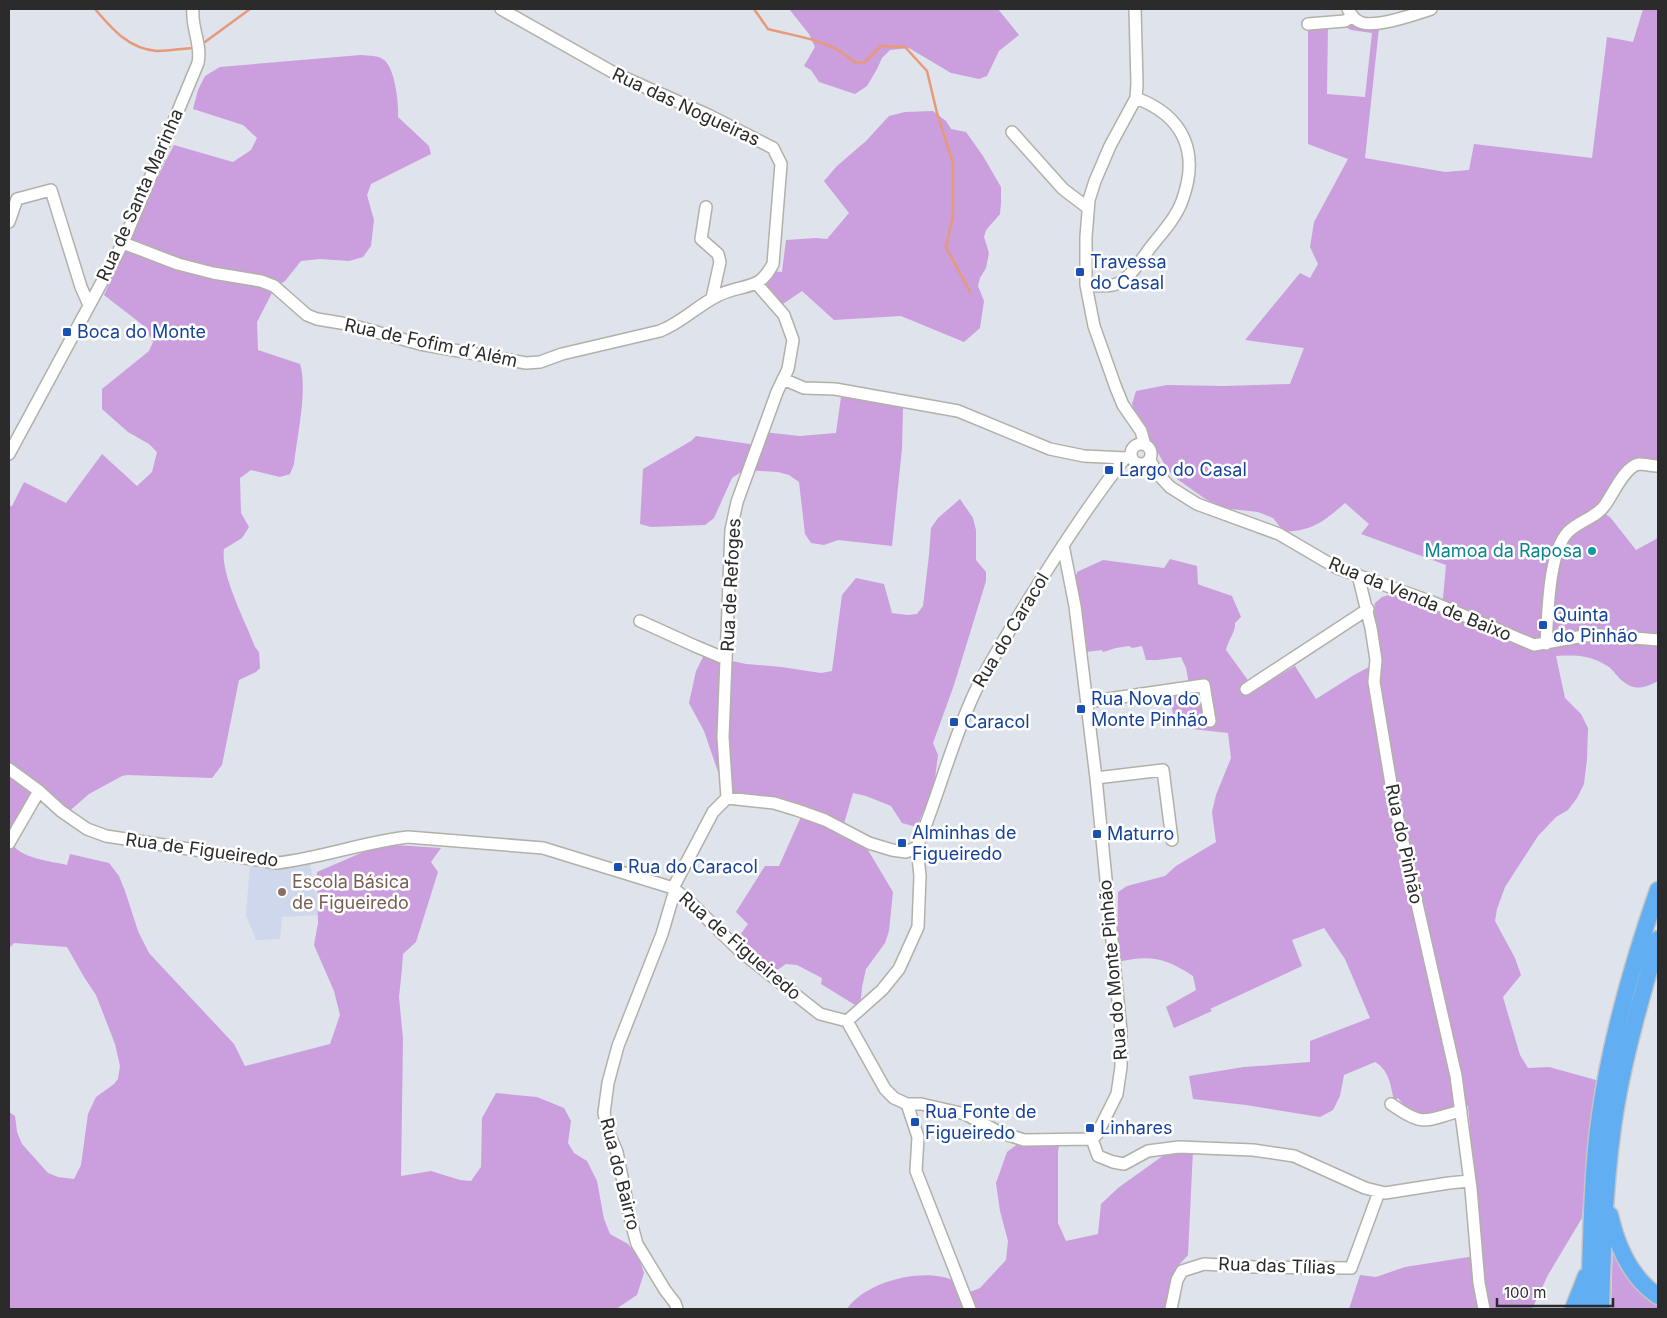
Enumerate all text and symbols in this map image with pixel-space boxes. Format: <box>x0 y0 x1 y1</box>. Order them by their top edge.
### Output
street label: Rua das Nogueiras <box>609 63 763 150</box>
street label: Rua de Santa Marinha <box>92 105 187 284</box>
place label: Travessa do Casal <box>1090 251 1167 293</box>
marker: Travessa do Casal <box>1074 266 1086 278</box>
street label: Rua de Fofim d´Além <box>343 314 520 371</box>
place label: Boca do Monte <box>77 321 206 342</box>
marker: Boca do Monte <box>61 326 73 338</box>
place label: Largo do Casal <box>1119 459 1247 480</box>
marker: Largo do Casal <box>1103 464 1115 476</box>
street label: Rua de Refoges <box>717 518 744 652</box>
place label: Mamoa da Raposa <box>1425 540 1582 561</box>
marker: Mamoa da Raposa <box>1586 545 1598 557</box>
street label: Rua da Venda de Baixo <box>1326 552 1515 645</box>
street label: Rua do Caracol <box>968 569 1053 691</box>
place label: Quinta do Pinhão <box>1553 604 1638 646</box>
marker: Quinta do Pinhão <box>1537 619 1549 631</box>
place label: Rua Nova do Monte Pinhão <box>1091 688 1208 730</box>
marker: Rua Nova do Monte Pinhão <box>1075 703 1087 715</box>
place label: Caracol <box>964 711 1030 732</box>
marker: Caracol <box>948 716 960 728</box>
street label: Rua do Pinhão <box>1382 782 1427 906</box>
place label: Alminhas de Figueiredo <box>912 822 1016 864</box>
place label: Maturro <box>1107 823 1174 844</box>
street label: Rua de Figueiredo <box>124 828 280 871</box>
marker: Maturro <box>1091 828 1103 840</box>
marker: Alminhas de Figueiredo <box>896 837 908 849</box>
place label: Rua do Caracol <box>628 856 758 877</box>
marker: Rua do Caracol <box>612 861 624 873</box>
place label: Escola Básica de Figueiredo <box>292 871 409 913</box>
street label: Rua do Monte Pinhão <box>1094 879 1131 1061</box>
marker: Escola Básica de Figueiredo <box>276 886 288 898</box>
street label: Rua de Figueiredo <box>675 887 805 1004</box>
place label: Rua Fonte de Figueiredo <box>925 1101 1037 1143</box>
street label: Rua do Bairro <box>596 1116 645 1232</box>
marker: Rua Fonte de Figueiredo <box>909 1116 921 1128</box>
place label: Linhares <box>1100 1117 1172 1138</box>
marker: Linhares <box>1084 1122 1096 1134</box>
street label: Rua das Tílias <box>1218 1253 1336 1278</box>
scale bar <box>1497 1276 1613 1308</box>
text: 100 m <box>1504 1283 1546 1302</box>

